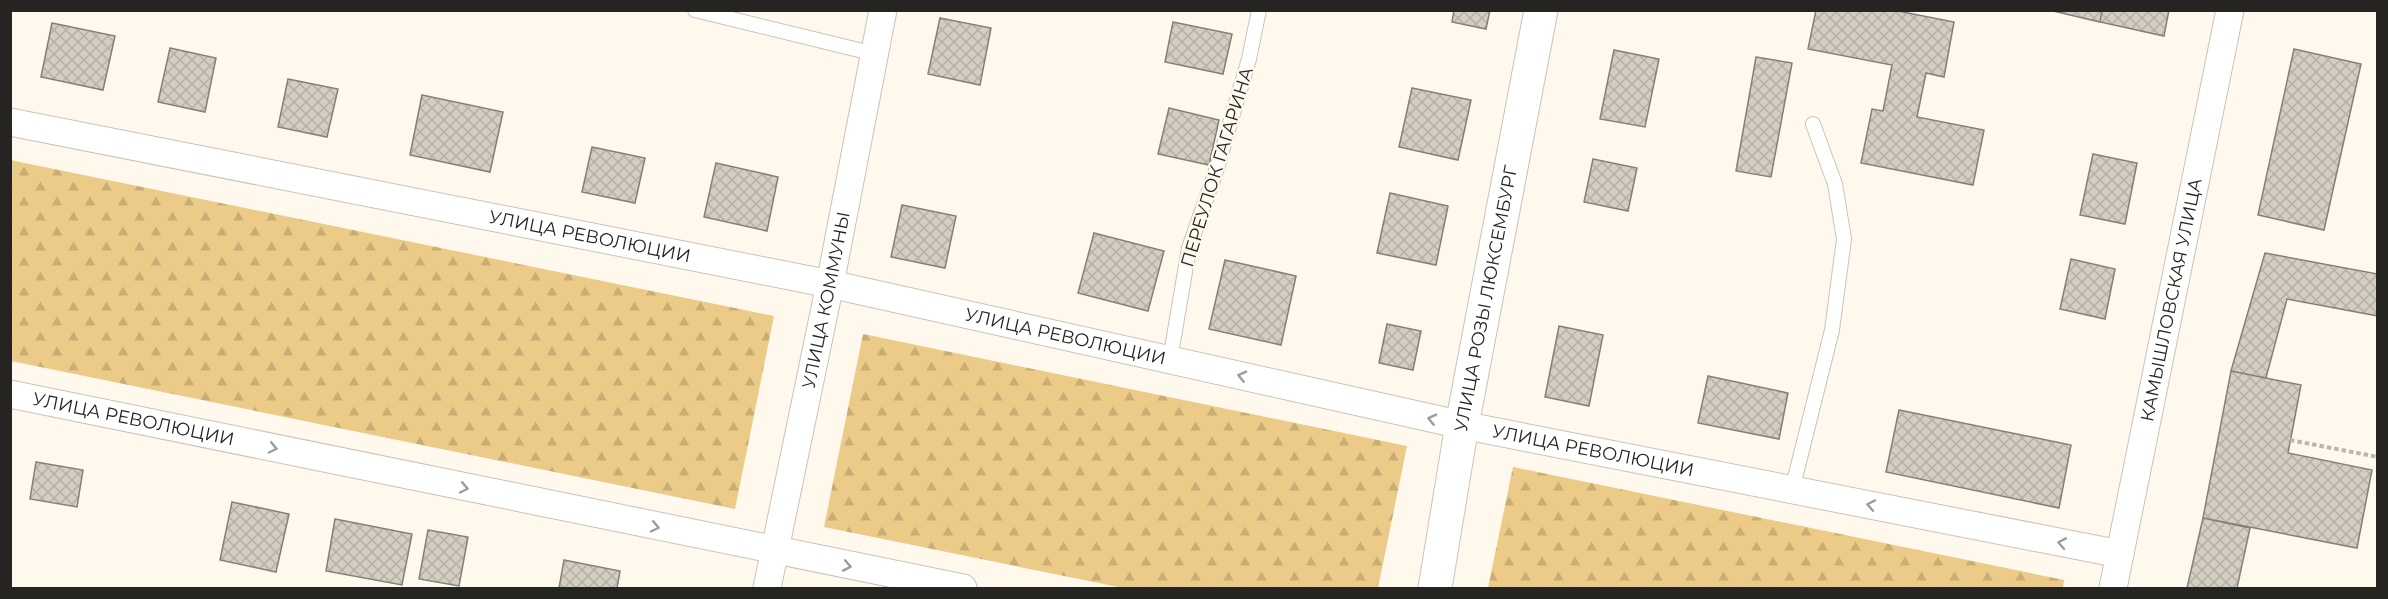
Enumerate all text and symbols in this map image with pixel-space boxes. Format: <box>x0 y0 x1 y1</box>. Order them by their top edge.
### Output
street label: ПЕРЕУЛОК ГАГАРИНА <box>1176 64 1258 270</box>
street label: УЛИЦА РОЗЫ ЛЮКСЕМБУРГ <box>1450 163 1522 433</box>
street label: КАМЫШЛОВСКАЯ УЛИЦА <box>2136 176 2207 423</box>
street label: УЛИЦА РЕВОЛЮЦИИ <box>487 206 693 267</box>
street label: УЛИЦА КОММУНЫ <box>798 210 855 391</box>
street label: УЛИЦА РЕВОЛЮЦИИ <box>963 303 1168 370</box>
one-way arrow <box>1237 370 1247 383</box>
street label: УЛИЦА РЕВОЛЮЦИИ <box>31 388 236 450</box>
one-way arrow <box>1428 413 1438 426</box>
street label: УЛИЦА РЕВОЛЮЦИИ <box>1490 420 1696 481</box>
one-way arrow <box>268 441 278 454</box>
one-way arrow <box>459 481 469 494</box>
one-way arrow <box>1866 499 1876 512</box>
one-way arrow <box>650 520 660 533</box>
one-way arrow <box>2057 537 2067 550</box>
one-way arrow <box>841 559 851 572</box>

